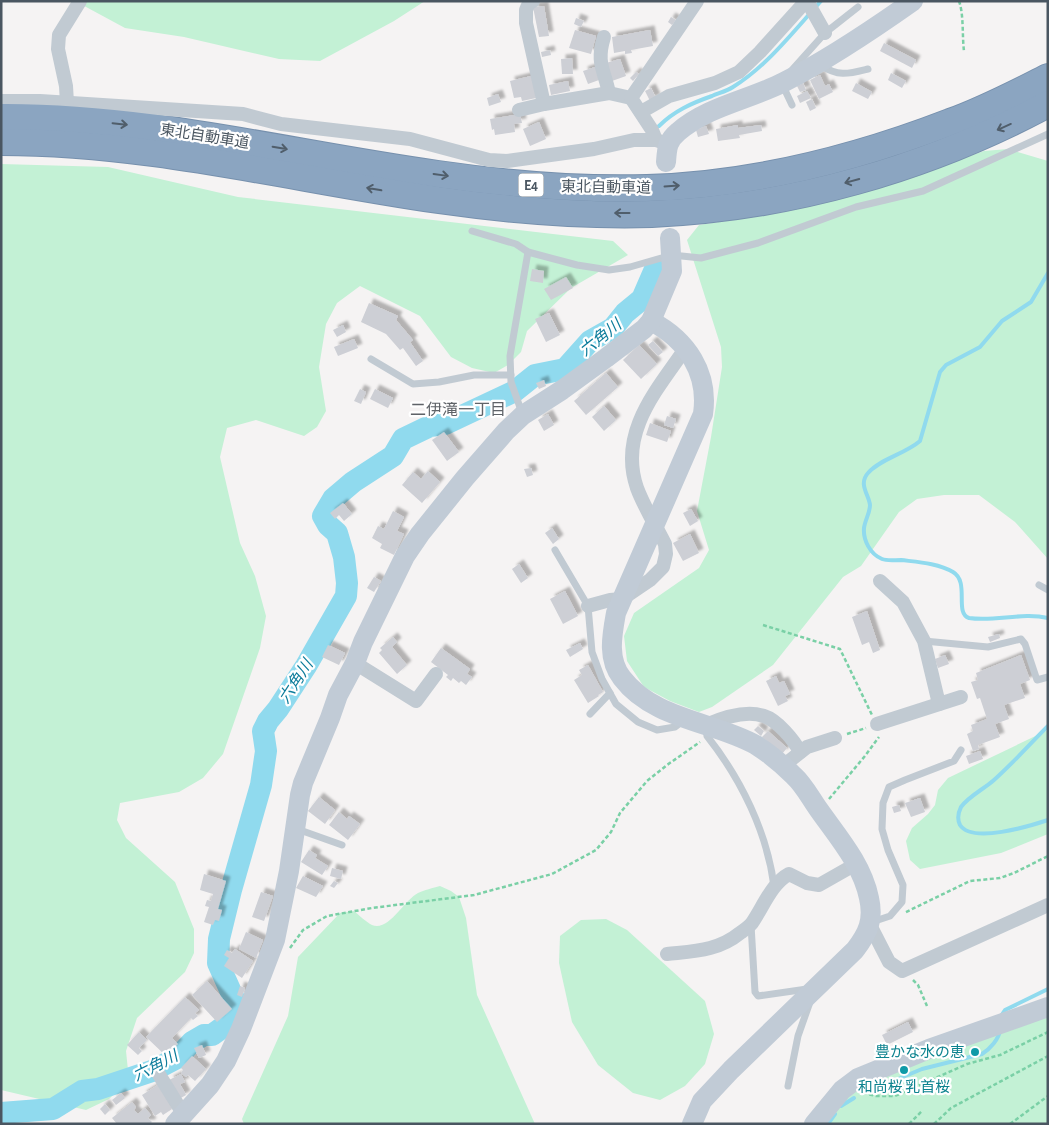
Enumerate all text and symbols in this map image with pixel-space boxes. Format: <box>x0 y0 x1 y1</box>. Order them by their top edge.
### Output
one-way arrow <box>111 119 127 129</box>
street label: 東北自動車道 <box>159 120 251 151</box>
one-way arrow <box>997 122 1012 132</box>
one-way arrow <box>272 143 288 153</box>
one-way arrow <box>432 170 448 180</box>
road number: E4 <box>518 174 544 196</box>
street label: 東北自動車道 <box>561 177 651 196</box>
one-way arrow <box>844 177 860 187</box>
one-way arrow <box>664 182 680 191</box>
one-way arrow <box>366 184 382 194</box>
one-way arrow <box>614 208 630 218</box>
water label: 六角川 <box>576 314 626 359</box>
district label: 二伊滝一丁目 <box>410 401 506 418</box>
water label: 六角川 <box>275 655 317 706</box>
place label: 豊かな水の恵 <box>875 1044 965 1060</box>
water label: 六角川 <box>130 1046 182 1084</box>
marker: 豊かな水の恵 <box>969 1046 981 1058</box>
marker: 和尚桜 乳首桜 <box>898 1064 910 1076</box>
place label: 和尚桜 乳首桜 <box>858 1079 950 1095</box>

